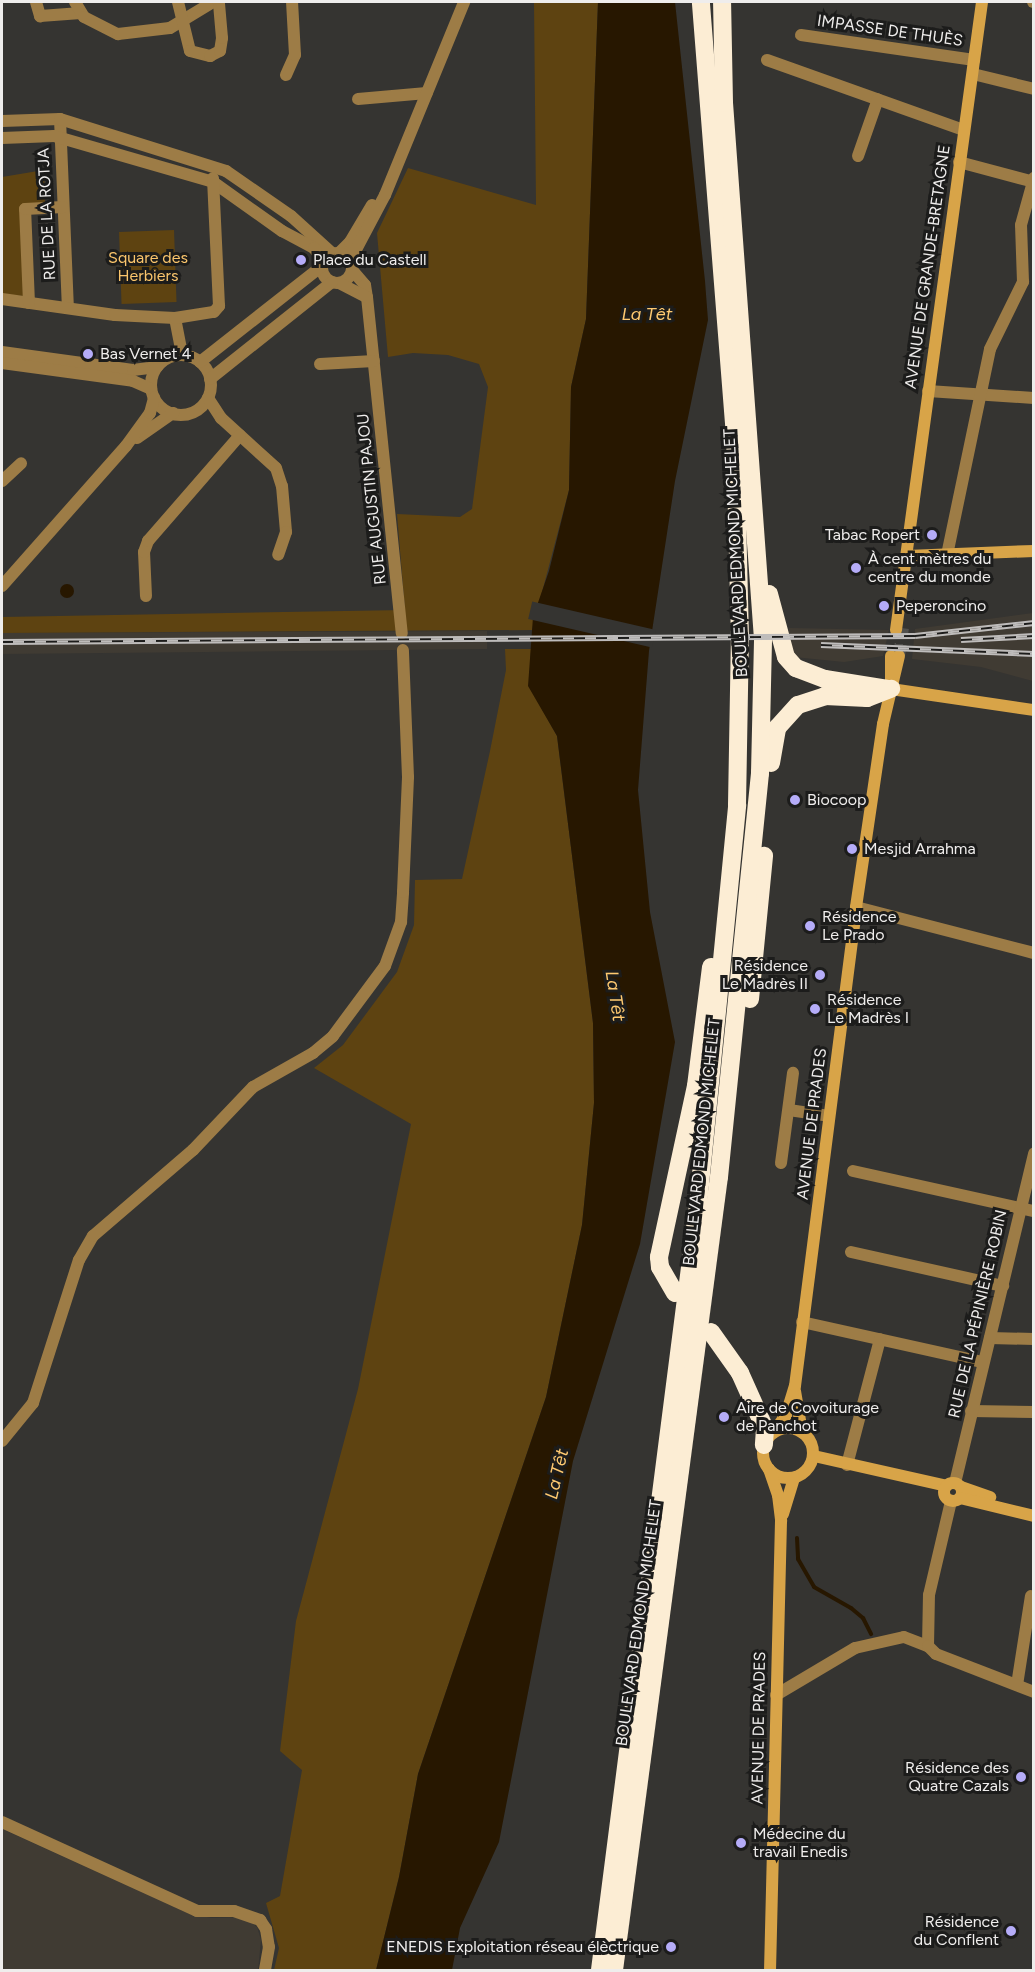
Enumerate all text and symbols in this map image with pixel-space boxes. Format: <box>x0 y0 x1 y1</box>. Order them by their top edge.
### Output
street label: IMPASSE DE THUÈS <box>816 11 964 51</box>
street label: AVENUE DE GRANDE-BRETAGNE <box>901 144 955 390</box>
street label: RUE DE LA ROTJA <box>34 147 60 281</box>
park label: Square des Herbiers <box>108 248 188 286</box>
place label: Place du Castell <box>313 250 426 270</box>
marker: Place du Castell <box>294 253 308 267</box>
water label: La Têt <box>621 303 673 325</box>
place label: Bas Vernet 4 <box>100 344 192 364</box>
marker: Bas Vernet 4 <box>81 347 95 361</box>
street label: RUE AUGUSTIN PAJOU <box>353 413 391 585</box>
street label: BOULEVARD EDMOND MICHELET <box>720 428 752 678</box>
place label: Tabac Ropert <box>825 525 920 545</box>
marker: Tabac Ropert <box>925 528 939 542</box>
place label: À cent mètres du centre du monde <box>868 549 991 587</box>
marker: À cent mètres du centre du monde <box>849 561 863 575</box>
place label: Peperoncino <box>896 596 986 616</box>
marker: Peperoncino <box>877 599 891 613</box>
place label: Biocoop <box>807 790 866 810</box>
marker: Biocoop <box>788 793 802 807</box>
place label: Mesjid Arrahma <box>864 839 976 859</box>
marker: Mesjid Arrahma <box>845 842 859 856</box>
place label: Résidence Le Prado <box>822 907 896 945</box>
marker: Résidence Le Prado <box>803 919 817 933</box>
place label: Résidence Le Madrès II <box>722 956 808 994</box>
marker: Résidence Le Madrès II <box>813 968 827 982</box>
water label: La Têt <box>600 969 630 1023</box>
place label: Résidence Le Madrès I <box>827 990 909 1028</box>
marker: Résidence Le Madrès I <box>808 1002 822 1016</box>
street label: BOULEVARD EDMOND MICHELET <box>679 1017 725 1267</box>
street label: AVENUE DE PRADES <box>793 1047 831 1201</box>
street label: RUE DE LA PÉPINIÈRE ROBIN <box>945 1208 1011 1420</box>
place label: Aire de Covoiturage de Panchot <box>736 1398 879 1436</box>
marker: Aire de Covoiturage de Panchot <box>717 1410 731 1424</box>
water label: La Têt <box>541 1447 573 1501</box>
street label: BOULEVARD EDMOND MICHELET <box>612 1498 666 1748</box>
street label: AVENUE DE PRADES <box>748 1651 770 1805</box>
place label: Résidence des Quatre Cazals <box>905 1758 1009 1796</box>
marker: Résidence des Quatre Cazals <box>1014 1770 1028 1784</box>
place label: Médecine du travail Enedis <box>753 1824 848 1862</box>
marker: Médecine du travail Enedis <box>734 1836 748 1850</box>
place label: Résidence du Conflent <box>914 1912 999 1950</box>
marker: Résidence du Conflent <box>1004 1924 1018 1938</box>
place label: ENEDIS Exploitation réseau élèctrique <box>386 1937 659 1957</box>
marker: ENEDIS Exploitation réseau élèctrique <box>664 1940 678 1954</box>

